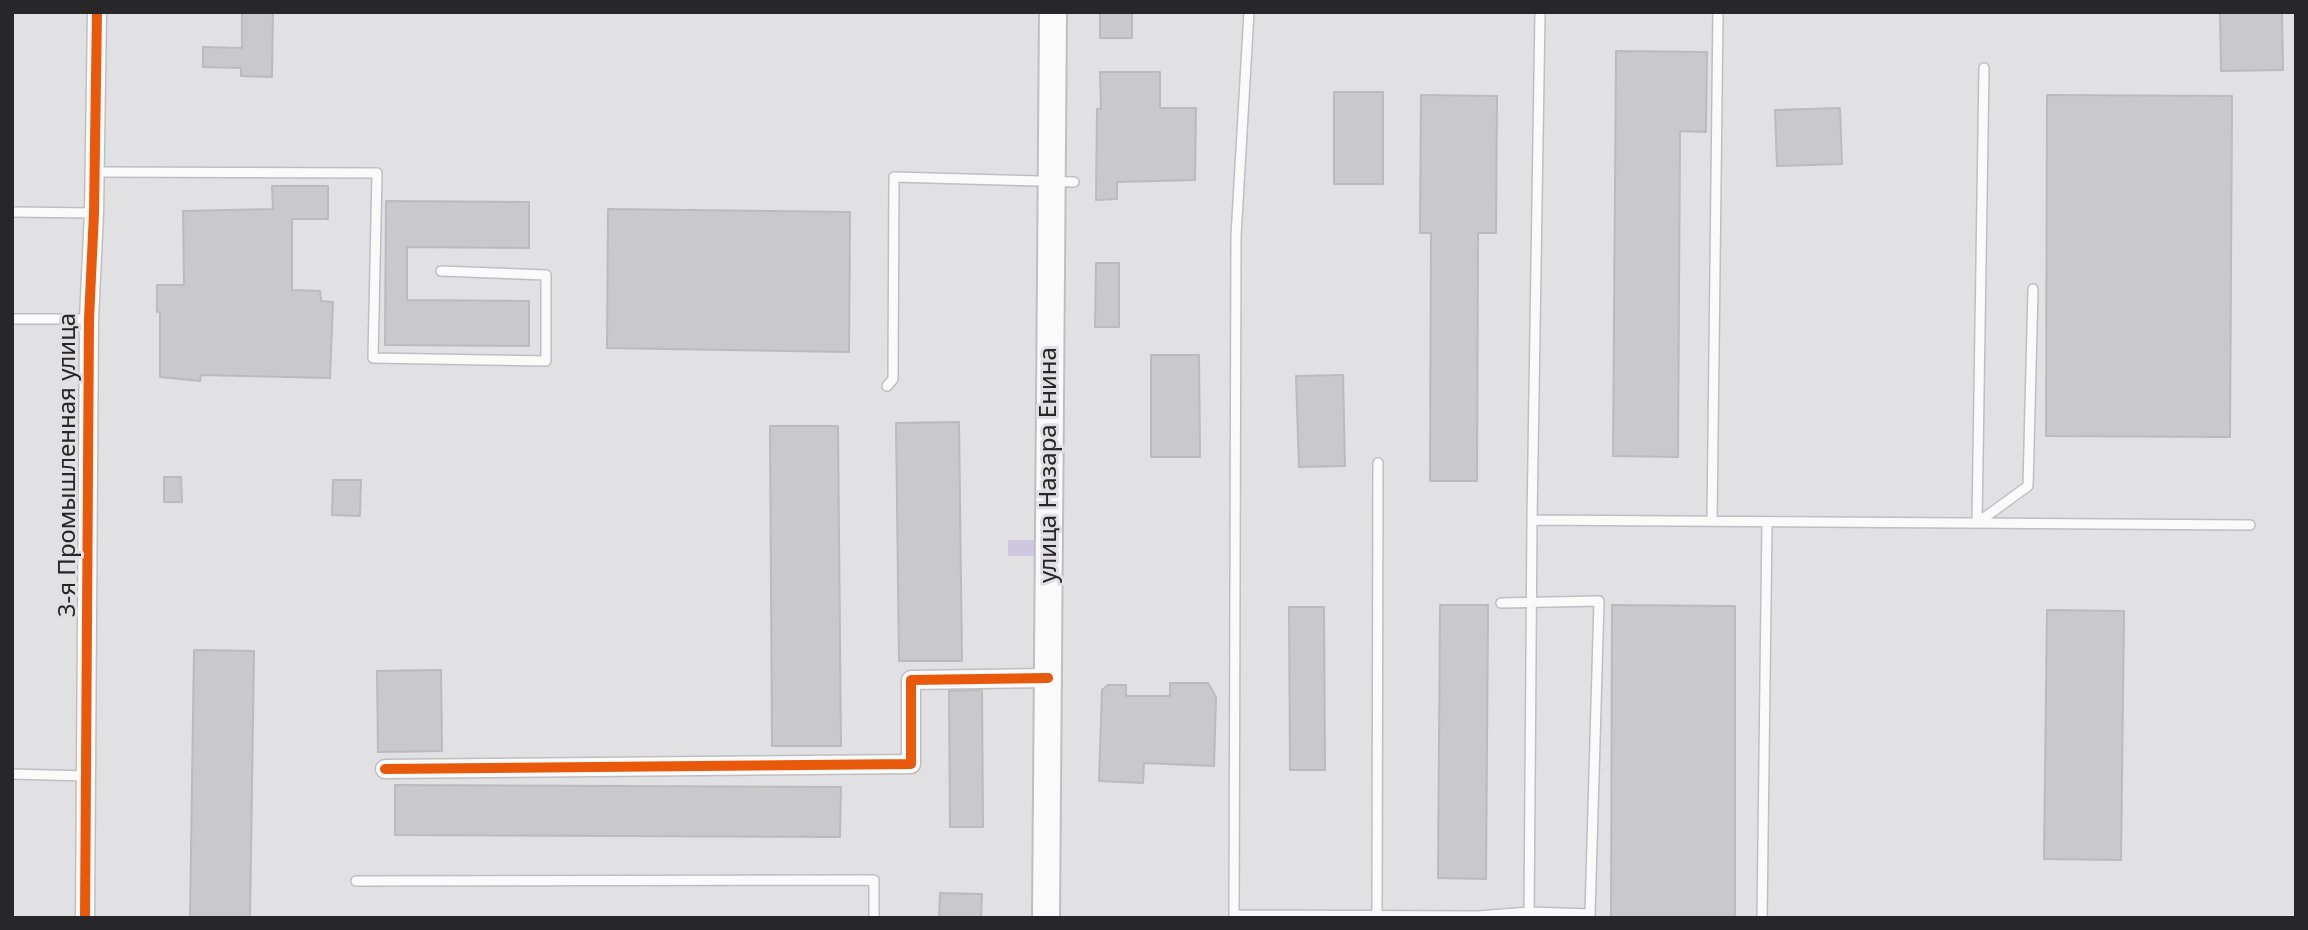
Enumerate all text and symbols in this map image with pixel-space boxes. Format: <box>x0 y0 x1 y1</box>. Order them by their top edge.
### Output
street label: 3-я Промышленная улица <box>54 313 82 617</box>
street label: улица Назара Енина <box>1035 347 1063 583</box>

